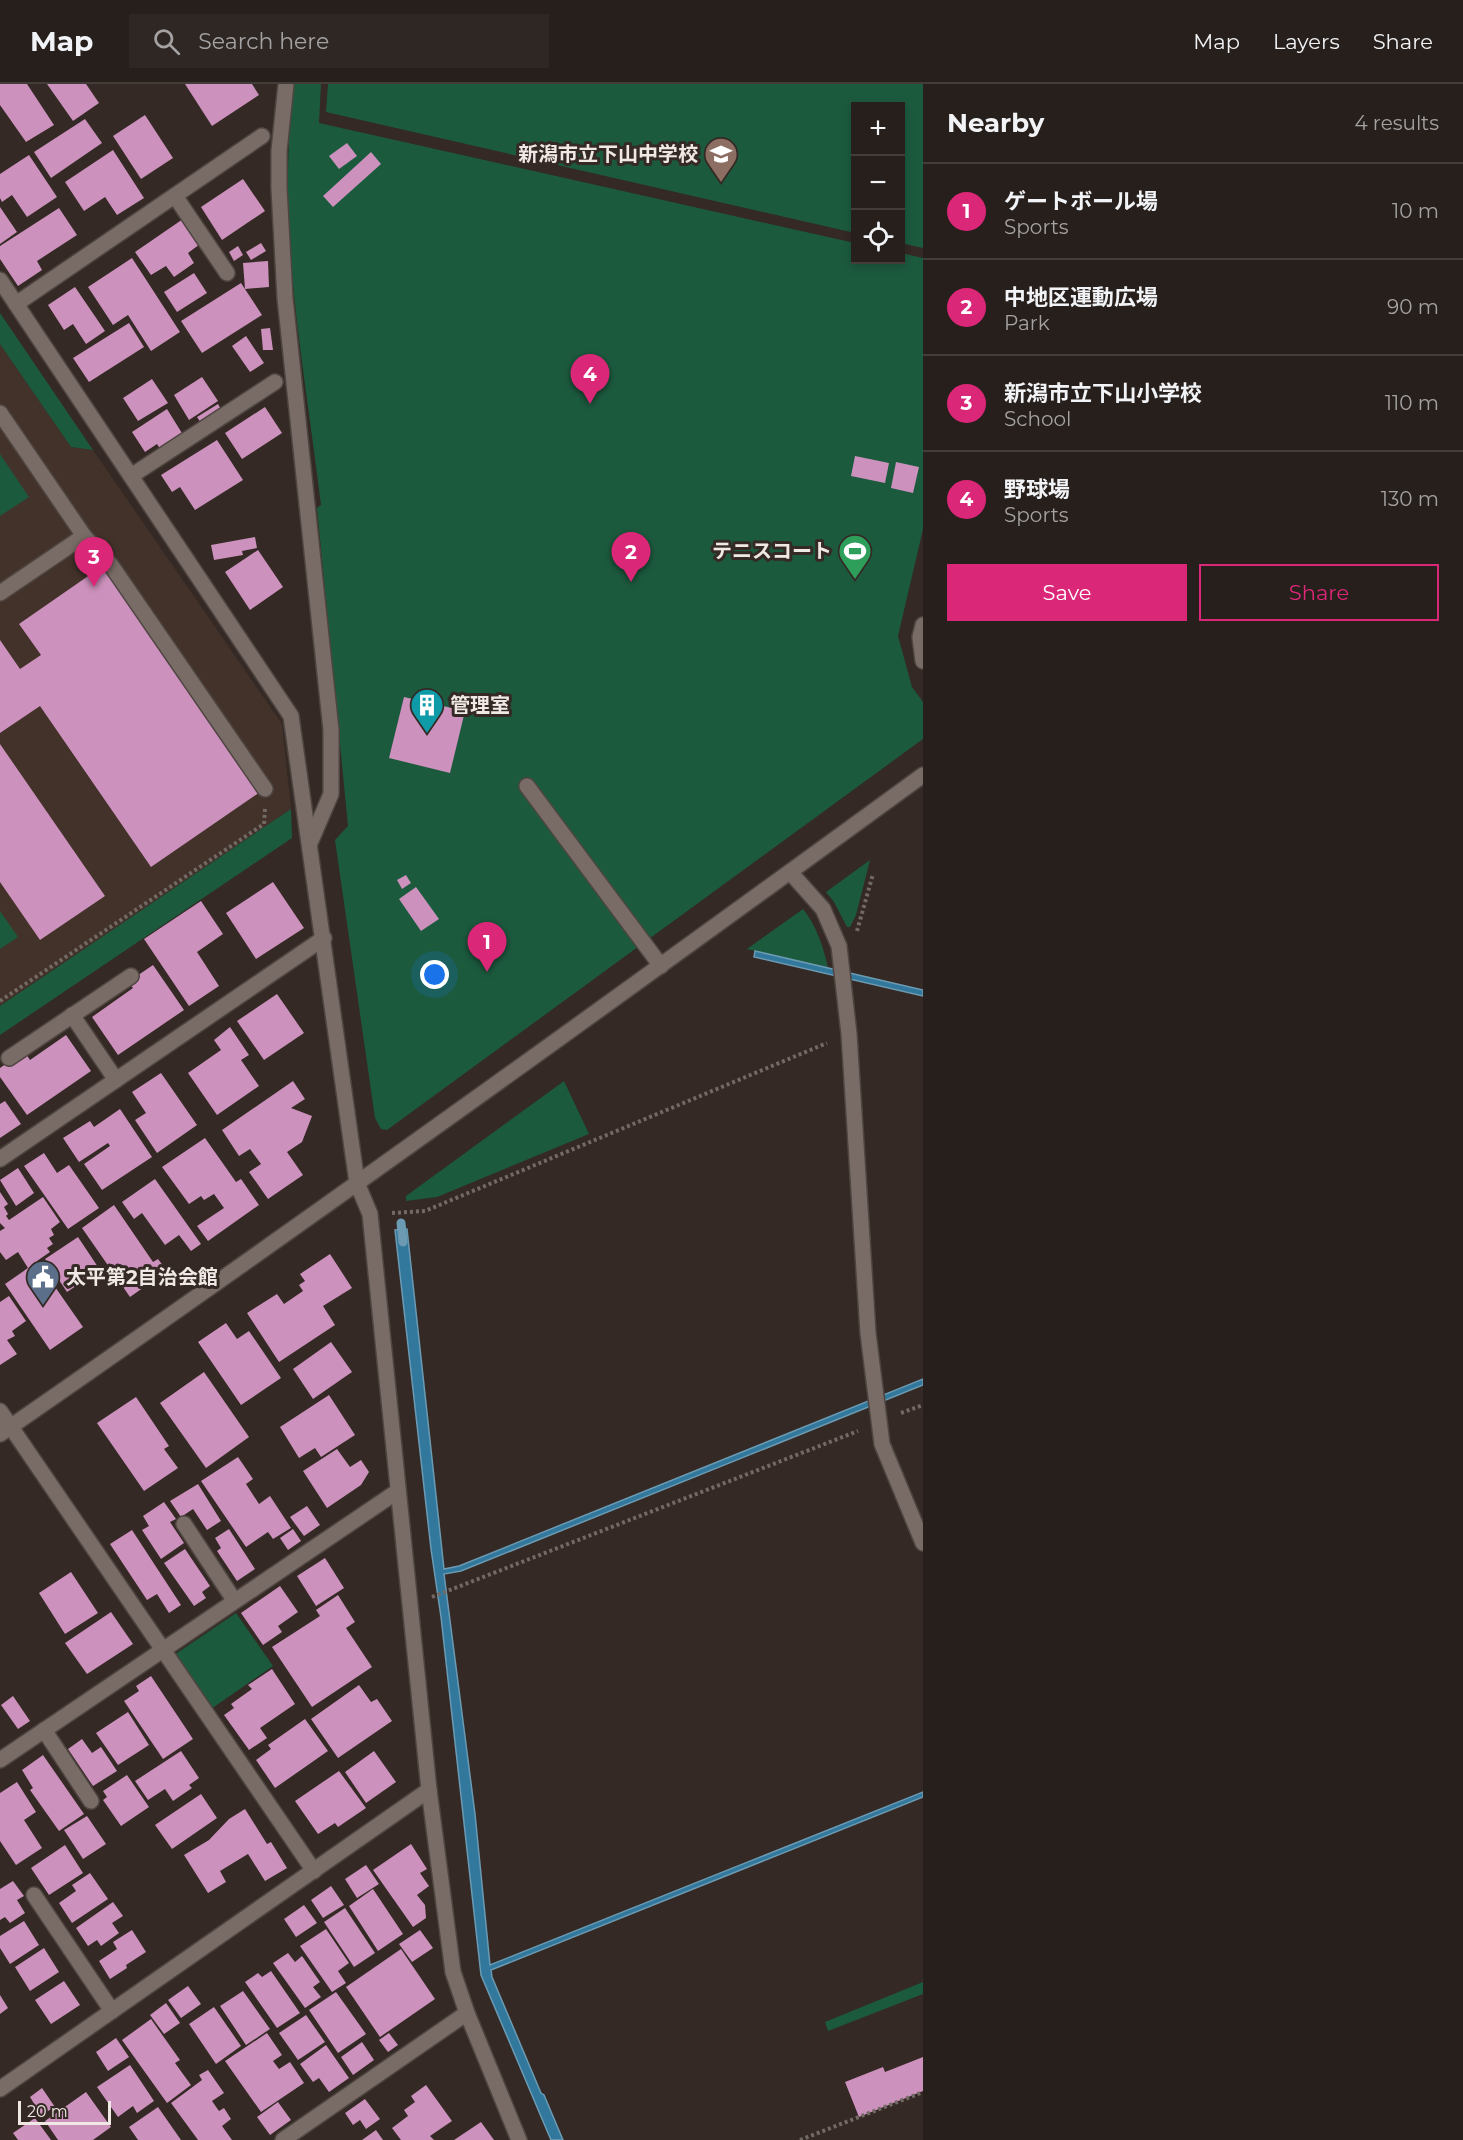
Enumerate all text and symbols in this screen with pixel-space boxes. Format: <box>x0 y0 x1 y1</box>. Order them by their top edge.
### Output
search box <box>129 14 549 68</box>
text: Map <box>30 24 93 58</box>
icon: search <box>150 25 183 58</box>
text: Search here <box>198 28 329 55</box>
text: Map <box>1193 29 1240 54</box>
text: Layers <box>1273 29 1340 54</box>
text: Share <box>1373 29 1433 54</box>
map controls <box>851 102 905 264</box>
button: + <box>851 102 905 156</box>
text: Nearby <box>947 107 1044 139</box>
text: 4 results <box>1354 111 1439 135</box>
school or university icon: 新潟市立下山中学校 <box>703 136 739 183</box>
place label: 新潟市立下山中学校 <box>518 142 698 166</box>
button: − <box>851 156 905 210</box>
text: ゲートボール場 <box>1004 188 1158 215</box>
text: 1 <box>963 199 970 223</box>
text: 10 m <box>1392 199 1439 223</box>
button: locate <box>851 210 905 264</box>
text: Sports <box>1004 215 1069 239</box>
text: 中地区運動広場 <box>1004 284 1158 311</box>
text: 2 <box>961 295 972 319</box>
text: 90 m <box>1387 295 1439 319</box>
text: Park <box>1004 311 1050 335</box>
pin: 4 <box>570 354 610 404</box>
text: 新潟市立下山小学校 <box>1004 380 1202 407</box>
text: 3 <box>961 391 972 415</box>
text: 110 m <box>1385 391 1439 415</box>
text: School <box>1004 407 1071 431</box>
text: 野球場 <box>1004 476 1070 503</box>
text: 4 <box>960 487 973 511</box>
text: 130 m <box>1381 487 1439 511</box>
text: Sports <box>1004 503 1069 527</box>
pin: 2 <box>612 532 650 582</box>
sports icon: テニスコート <box>837 533 873 580</box>
pin: 3 <box>74 538 113 587</box>
place label: テニスコート <box>712 539 832 563</box>
button: Save <box>947 564 1187 621</box>
button: Share <box>1199 564 1439 621</box>
building icon: 管理室 <box>409 687 445 734</box>
place label: 管理室 <box>450 693 510 717</box>
pin: 1 <box>468 922 506 972</box>
your location <box>420 960 449 989</box>
public building icon: 太平第2自治会館 <box>25 1259 61 1306</box>
place label: 太平第2自治会館 <box>66 1265 218 1289</box>
scale bar <box>18 2098 111 2126</box>
text: 20 m <box>27 2102 68 2121</box>

